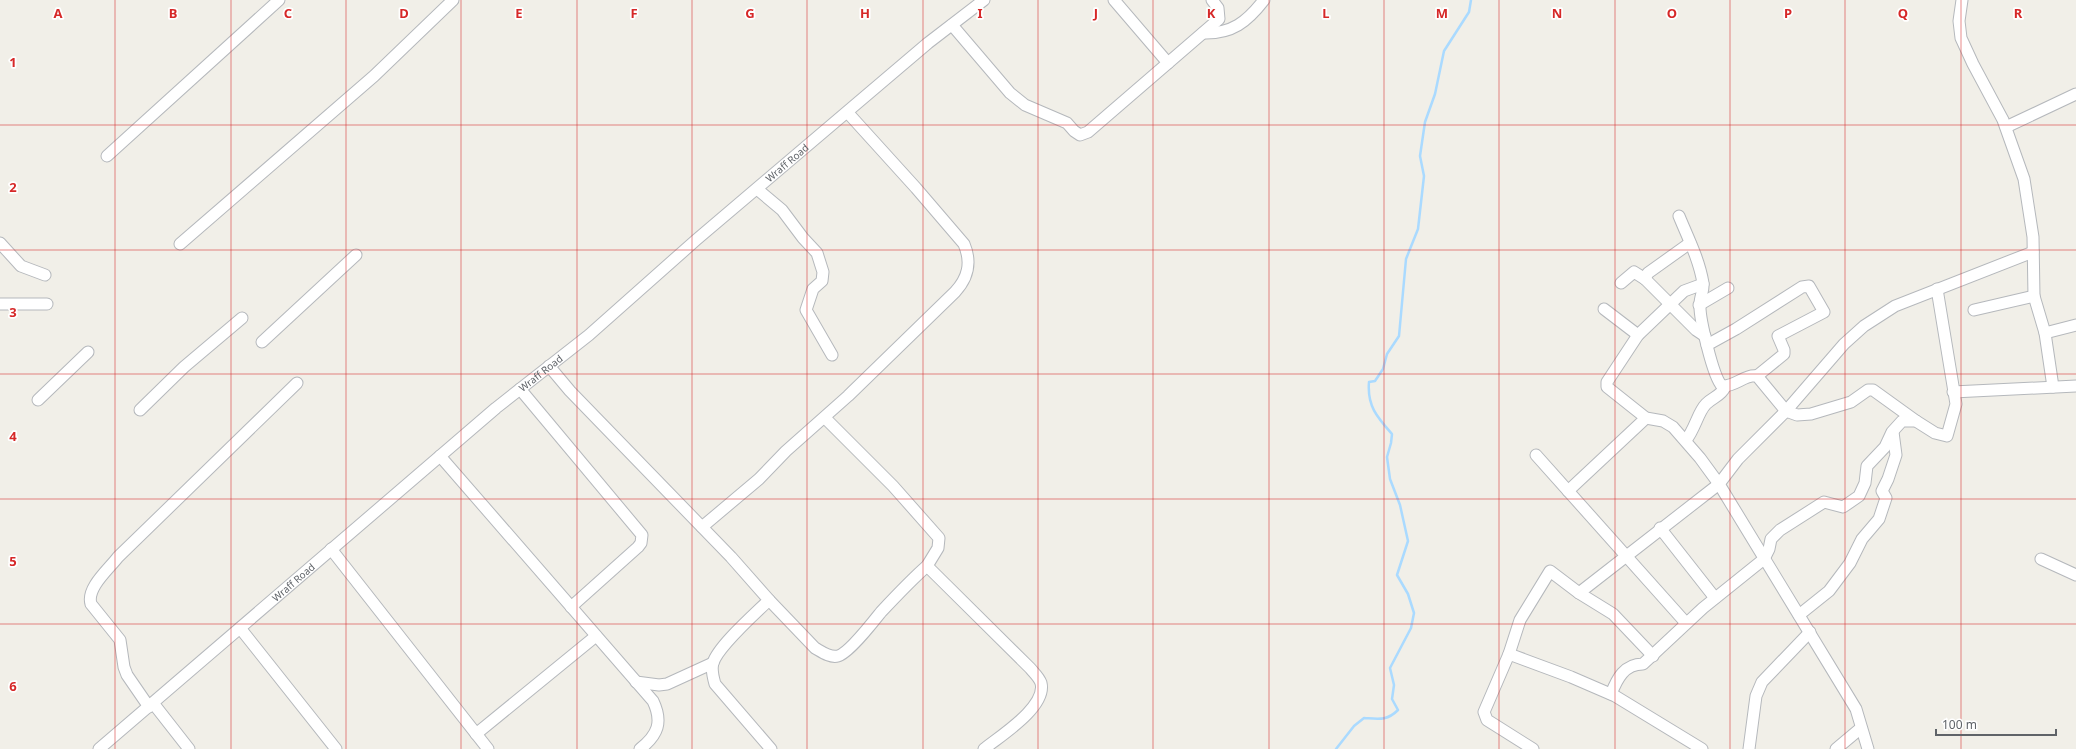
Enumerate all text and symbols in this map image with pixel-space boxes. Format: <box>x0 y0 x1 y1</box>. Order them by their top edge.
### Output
text: A <box>54 4 63 22</box>
text: B <box>169 4 177 22</box>
text: C <box>284 4 292 22</box>
text: D <box>399 4 409 22</box>
text: E <box>515 4 523 22</box>
text: F <box>630 4 638 22</box>
text: G <box>745 4 755 22</box>
text: H <box>860 4 870 22</box>
text: I <box>977 4 983 22</box>
text: J <box>1093 4 1098 22</box>
text: K <box>1207 4 1216 22</box>
text: L <box>1322 4 1330 22</box>
text: M <box>1436 4 1448 22</box>
text: N <box>1552 4 1562 22</box>
text: O <box>1667 4 1677 22</box>
text: P <box>1784 4 1792 22</box>
text: Q <box>1898 4 1908 22</box>
text: R <box>2014 4 2023 22</box>
text: 1 <box>9 53 17 71</box>
street label: Wraff Road <box>762 140 811 185</box>
text: 2 <box>9 178 17 196</box>
text: 3 <box>9 303 17 321</box>
street label: Wraff Road <box>516 351 565 395</box>
text: 4 <box>9 427 17 445</box>
text: 5 <box>9 552 17 570</box>
street label: Wraff Road <box>269 560 318 605</box>
text: 6 <box>9 677 17 695</box>
scale bar <box>1936 711 2056 737</box>
text: 100 m <box>1942 716 1977 733</box>

